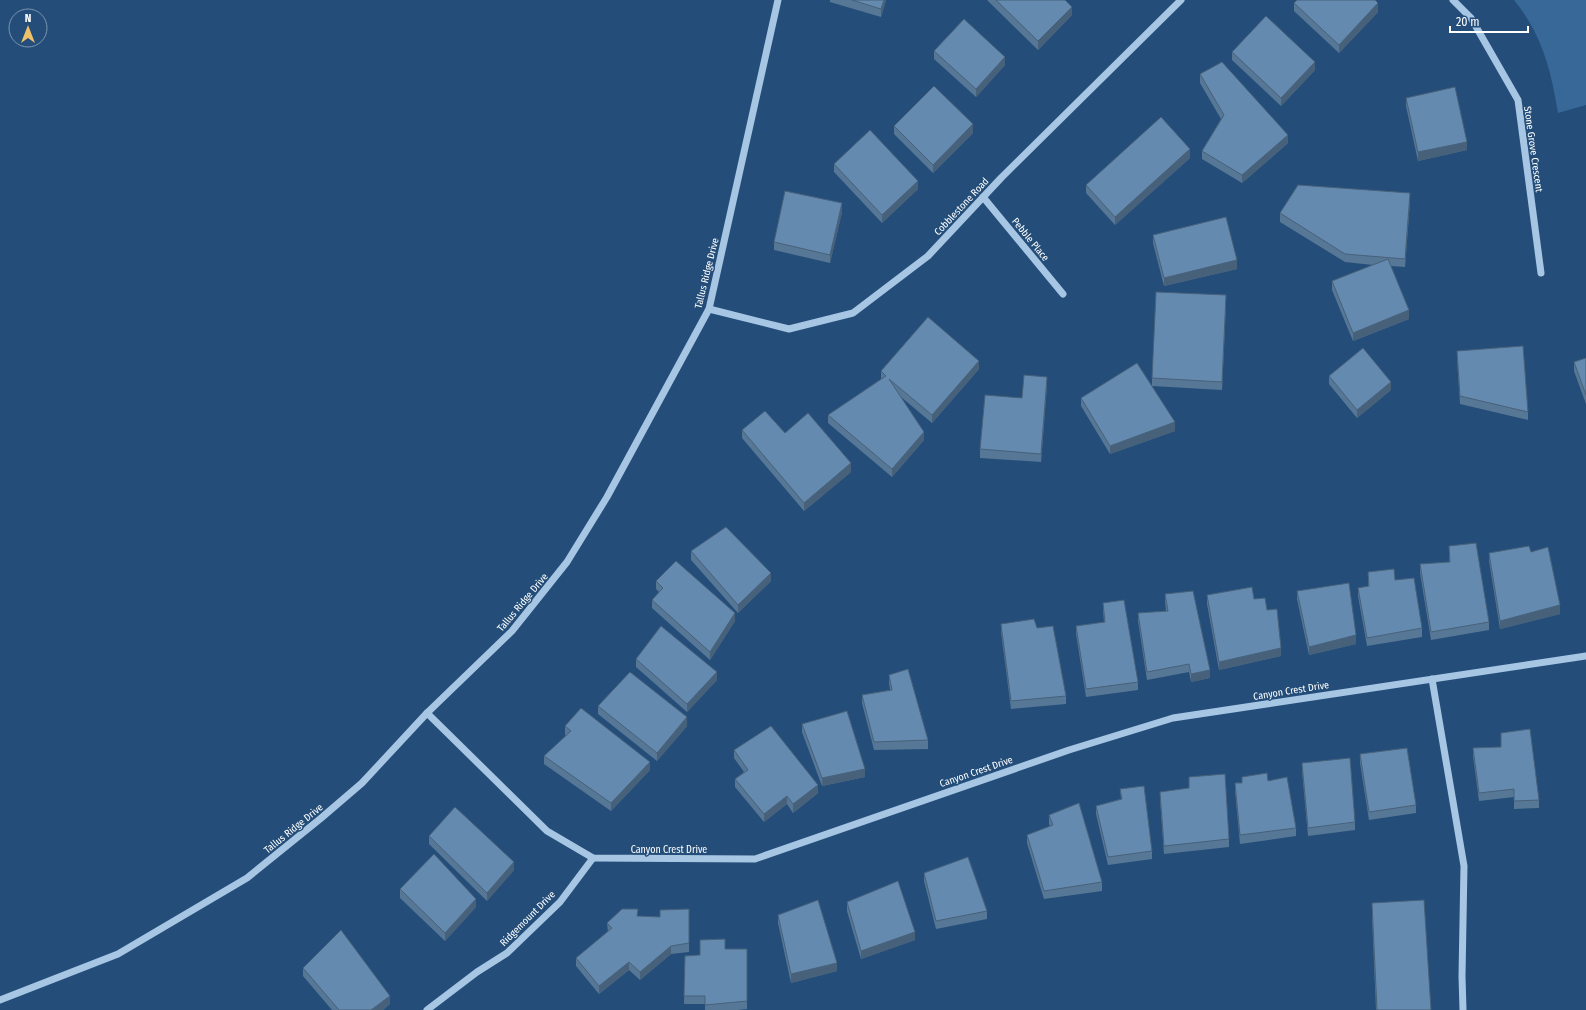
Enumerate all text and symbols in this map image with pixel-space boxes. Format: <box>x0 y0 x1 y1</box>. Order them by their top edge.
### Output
north arrow <box>8 8 48 48</box>
scale bar <box>1450 8 1528 34</box>
text: N <box>25 12 31 25</box>
text: 20 m <box>1456 15 1480 29</box>
street label: Stone Grove Crescent <box>1521 105 1545 194</box>
street label: Cobblestone Road <box>932 175 991 238</box>
street label: Pebble Place <box>1009 216 1051 264</box>
street label: Tallus Ridge Drive <box>692 237 722 310</box>
street label: Tallus Ridge Drive <box>495 571 551 634</box>
street label: Canyon Crest Drive <box>1252 679 1330 703</box>
street label: Canyon Crest Drive <box>938 754 1015 790</box>
street label: Tallus Ridge Drive <box>262 801 326 856</box>
street label: Canyon Crest Drive <box>631 844 707 856</box>
street label: Ridgemount Drive <box>498 889 558 949</box>

